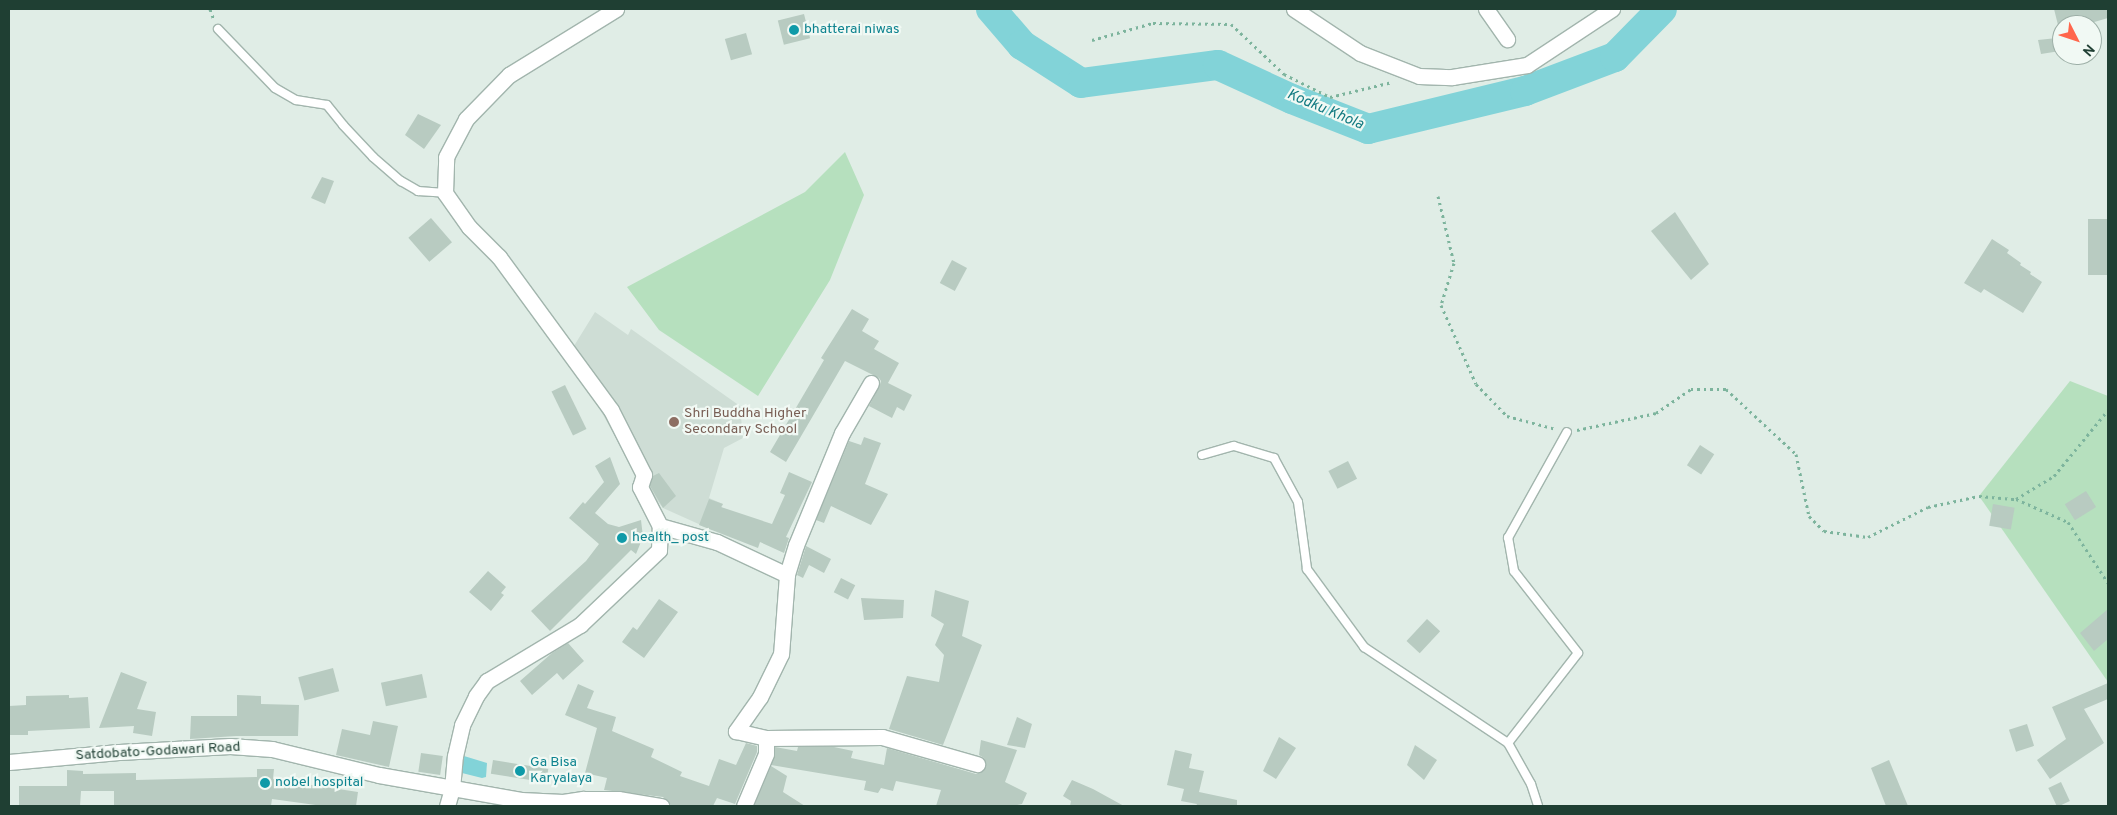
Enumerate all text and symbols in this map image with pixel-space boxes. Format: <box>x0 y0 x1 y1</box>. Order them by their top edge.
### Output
north arrow <box>2052 15 2102 65</box>
place label: bhatterai niwas <box>804 22 899 38</box>
marker: bhatterai niwas <box>788 24 800 36</box>
text: N <box>2078 40 2098 59</box>
water label: Kodku Khola <box>1284 86 1366 134</box>
place label: Shri Buddha Higher Secondary School <box>684 406 806 438</box>
marker: Shri Buddha Higher Secondary School <box>668 416 680 428</box>
place label: health_ post <box>632 530 709 546</box>
marker: health_ post <box>616 532 628 544</box>
street label: Satdobato-Godawari Road <box>75 739 241 765</box>
place label: Ga Bisa Karyalaya <box>530 755 592 788</box>
marker: Ga Bisa Karyalaya <box>514 765 526 777</box>
place label: nobel hospital <box>275 775 363 791</box>
marker: nobel hospital <box>259 777 271 789</box>

